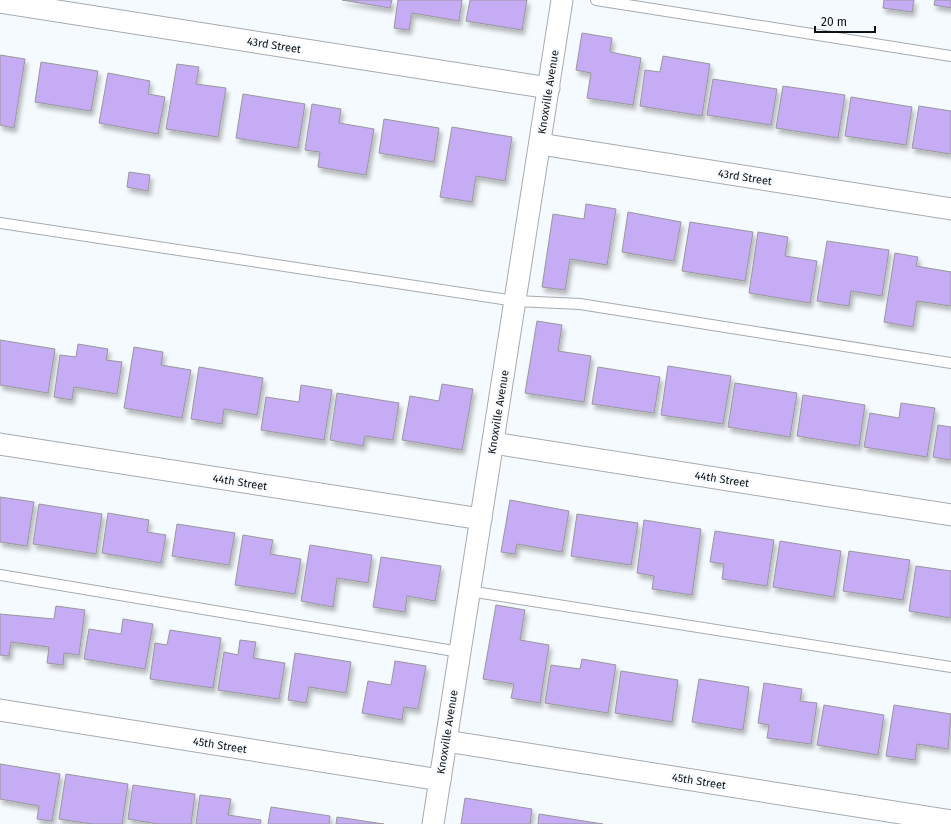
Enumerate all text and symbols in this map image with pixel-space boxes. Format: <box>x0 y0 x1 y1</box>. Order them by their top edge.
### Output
scale bar <box>815 8 875 34</box>
text: 20 m <box>821 15 847 29</box>
street label: 43rd Street <box>246 35 302 56</box>
street label: Knoxville Avenue <box>535 49 562 135</box>
street label: 43rd Street <box>717 167 773 188</box>
street label: Knoxville Avenue <box>485 369 512 455</box>
street label: 44th Street <box>694 469 750 490</box>
street label: 44th Street <box>212 472 268 493</box>
street label: Knoxville Avenue <box>434 689 461 775</box>
street label: 45th Street <box>192 735 248 756</box>
street label: 45th Street <box>671 771 727 792</box>

